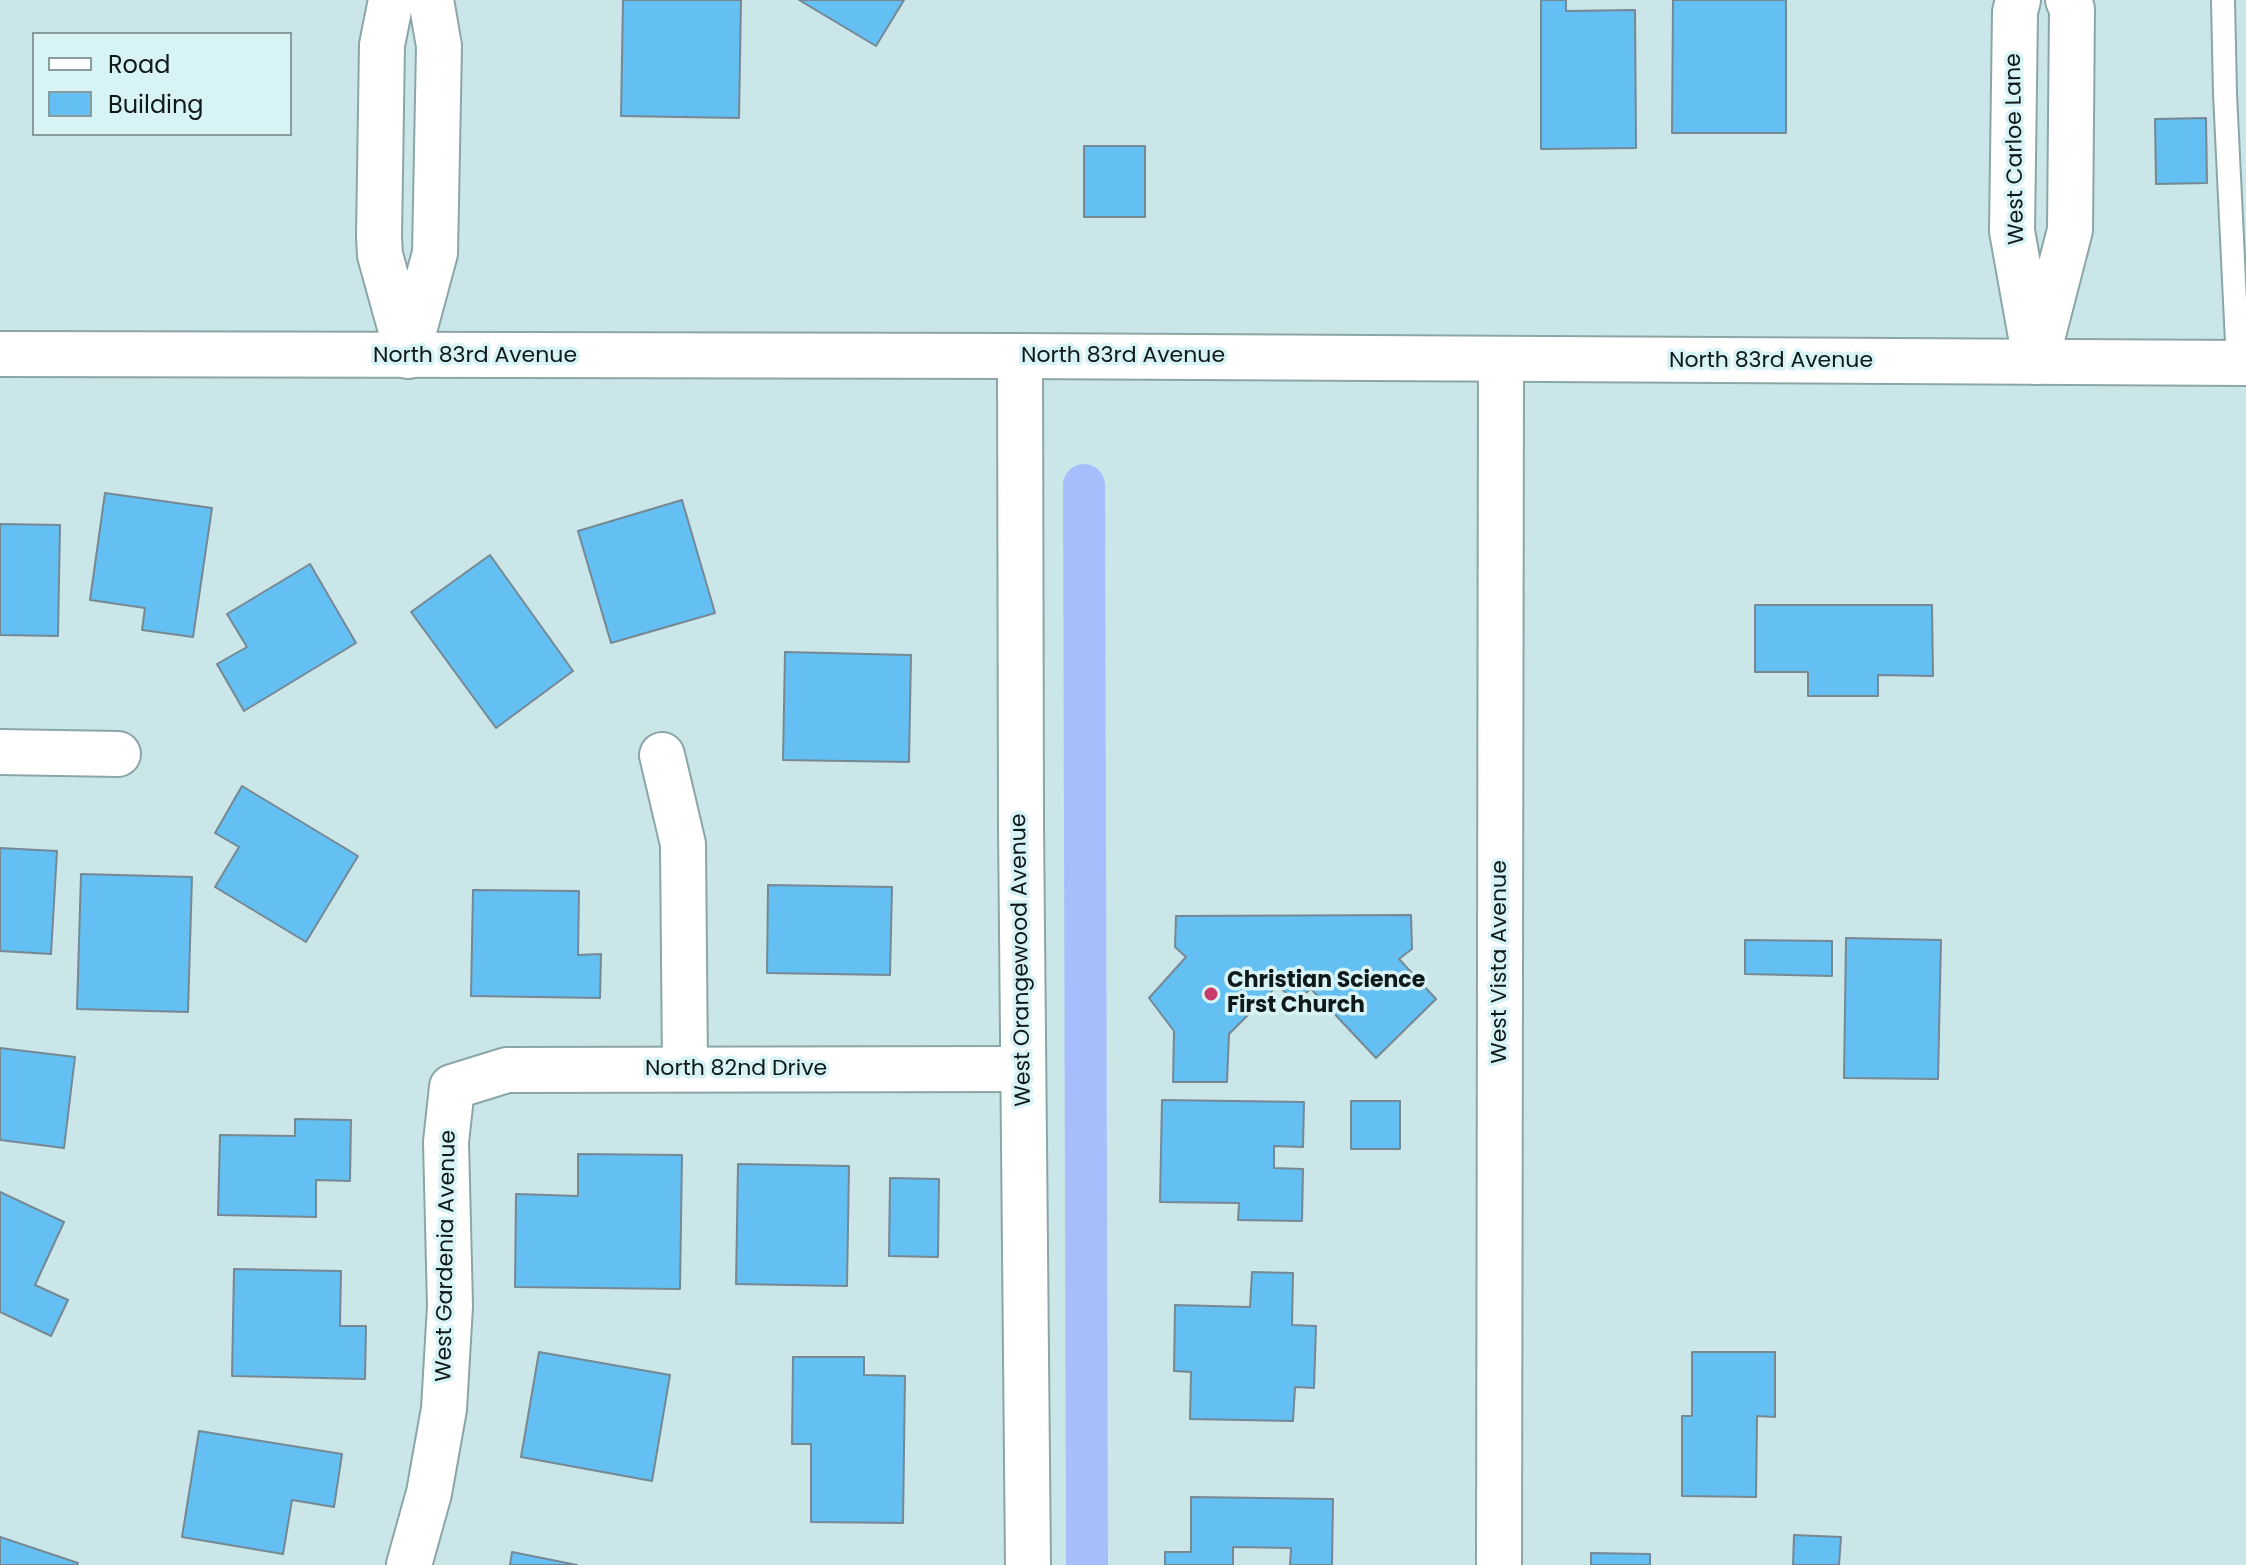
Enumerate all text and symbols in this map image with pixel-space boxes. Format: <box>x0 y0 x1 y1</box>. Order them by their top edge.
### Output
legend <box>32 32 292 136</box>
text: Road <box>108 48 170 81</box>
street label: West Carloe Lane <box>2001 53 2031 245</box>
text: Building <box>108 88 204 121</box>
street label: North 83rd Avenue <box>373 343 577 369</box>
street label: North 83rd Avenue <box>1021 343 1225 369</box>
street label: North 83rd Avenue <box>1669 348 1873 374</box>
street label: West Orangewood Avenue <box>1006 813 1038 1107</box>
street label: West Vista Avenue <box>1487 860 1513 1064</box>
place label: Christian Science First Church <box>1227 968 1425 1020</box>
marker: Christian Science First Church <box>1202 985 1220 1003</box>
street label: North 82nd Drive <box>645 1056 827 1082</box>
street label: West Gardenia Avenue <box>432 1130 462 1382</box>

